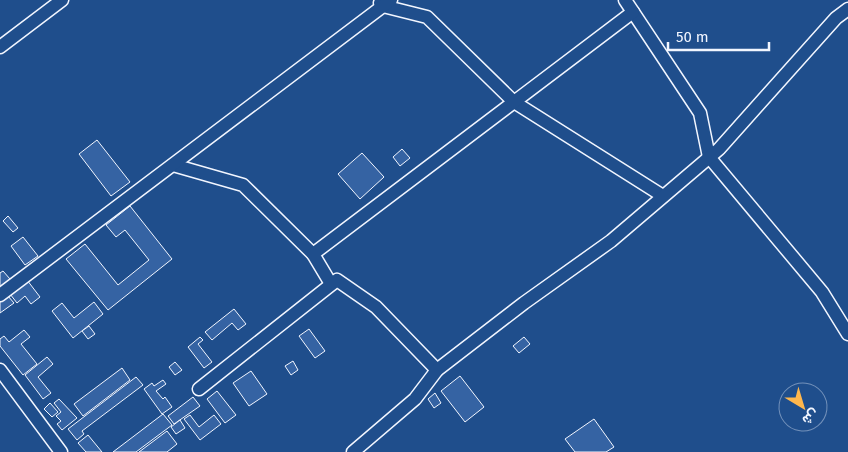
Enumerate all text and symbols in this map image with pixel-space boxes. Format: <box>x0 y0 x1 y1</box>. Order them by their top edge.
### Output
scale bar <box>668 20 769 52</box>
text: 50 m <box>676 28 709 46</box>
north arrow <box>778 382 828 432</box>
text: ش <box>799 405 823 429</box>

